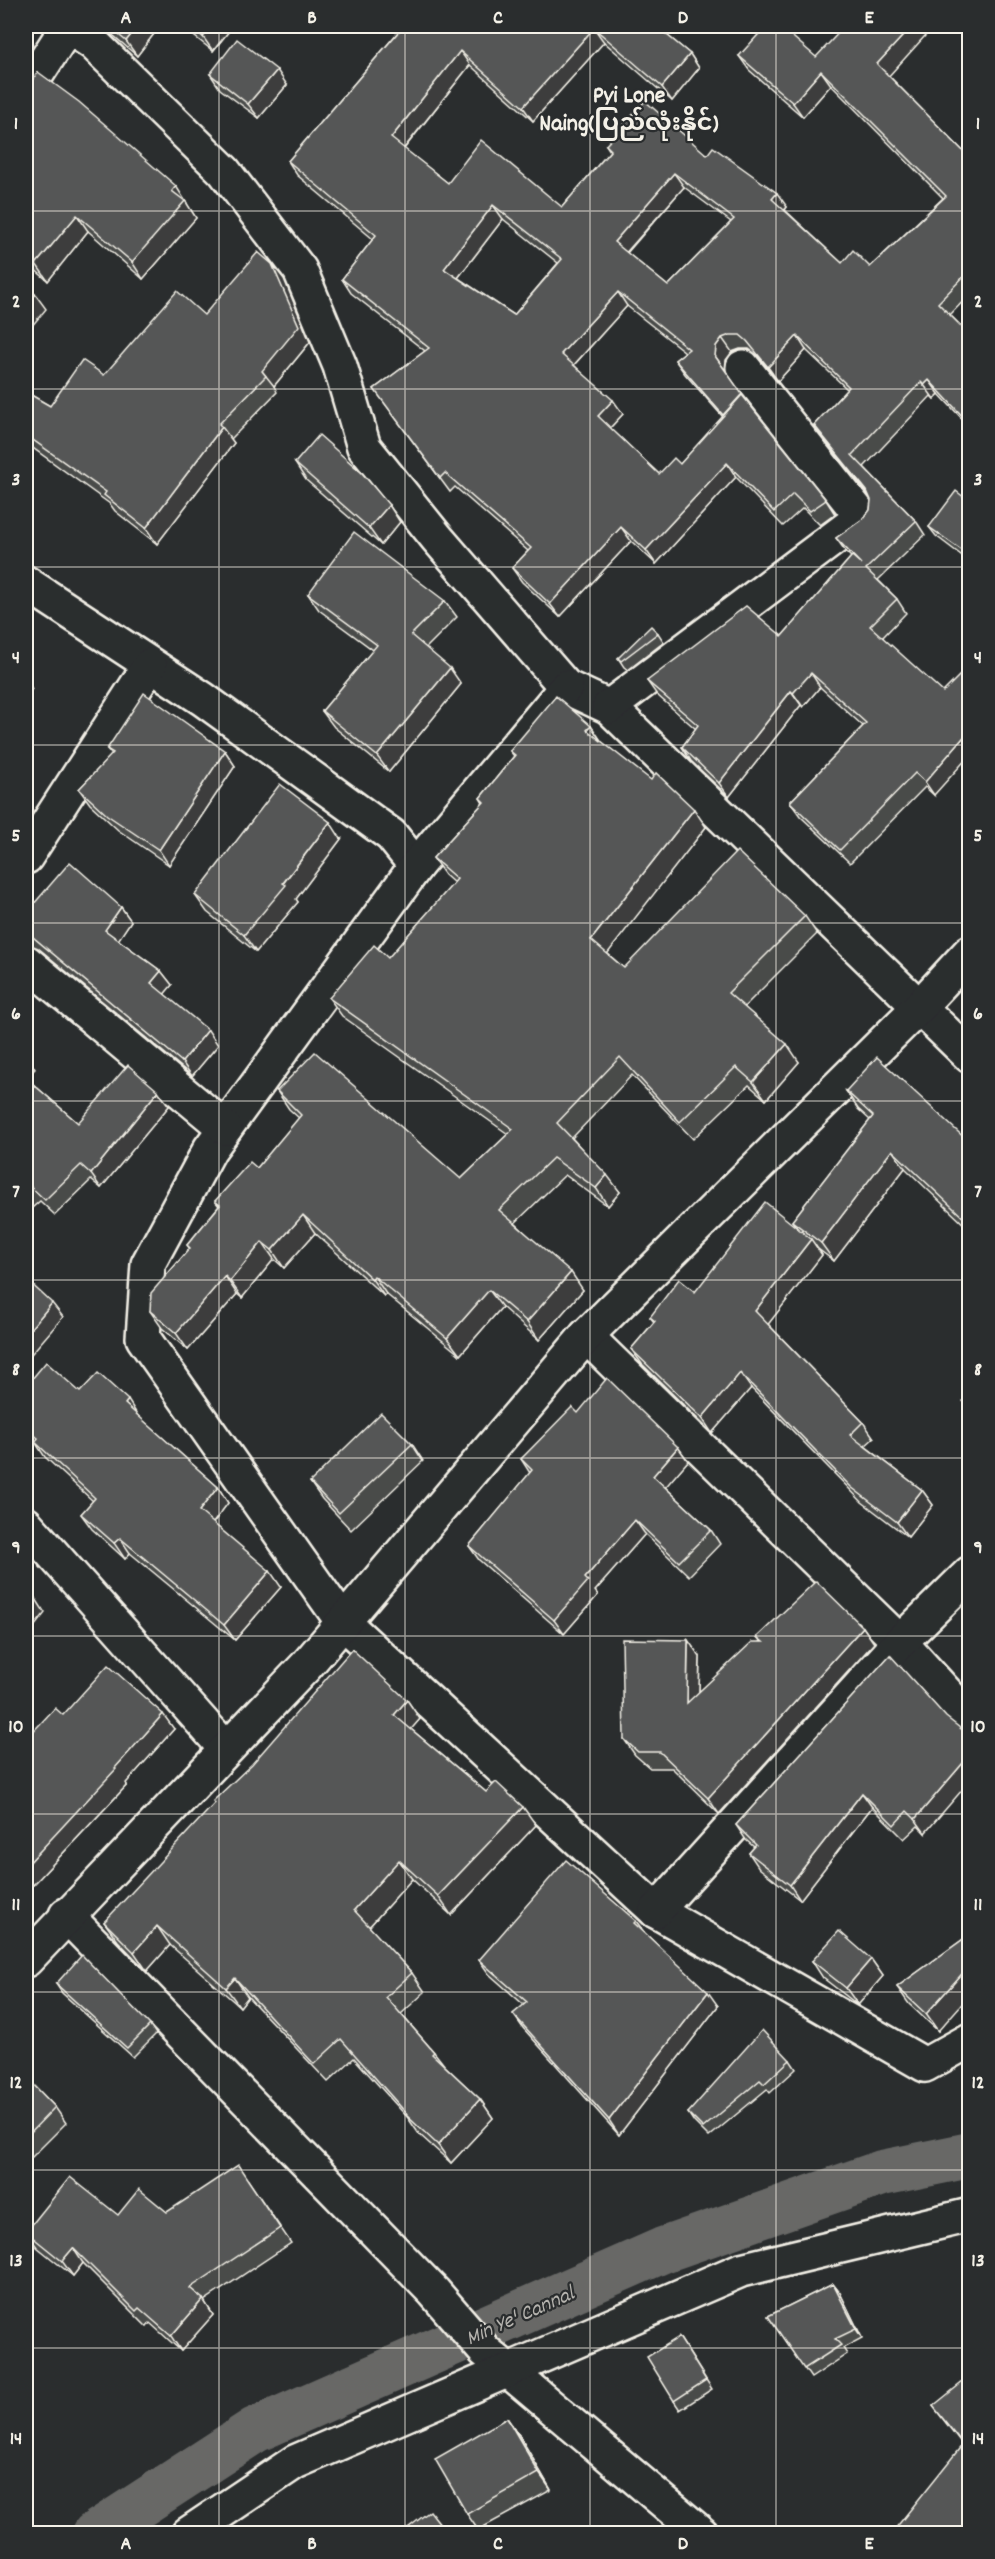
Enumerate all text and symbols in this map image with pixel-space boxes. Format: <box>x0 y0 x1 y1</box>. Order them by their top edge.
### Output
text: A <box>121 5 132 33</box>
text: B <box>307 5 317 33</box>
text: C <box>493 5 503 33</box>
text: D <box>678 5 689 33</box>
text: E <box>864 5 874 33</box>
district label: Pyi Lone Naing(ပြည်လုံးနိုင်) <box>539 80 719 142</box>
text: 1 <box>14 111 18 139</box>
text: 1 <box>976 111 980 139</box>
text: 2 <box>12 289 20 317</box>
text: 2 <box>974 289 982 317</box>
text: 3 <box>12 467 20 495</box>
text: 3 <box>974 467 982 495</box>
text: 4 <box>12 645 20 673</box>
text: 4 <box>974 645 982 673</box>
text: 5 <box>11 823 21 851</box>
text: 5 <box>973 823 983 851</box>
text: 6 <box>11 1001 21 1029</box>
text: 6 <box>973 1001 983 1029</box>
text: 7 <box>12 1179 20 1207</box>
text: 7 <box>974 1179 982 1207</box>
text: 8 <box>12 1357 20 1385</box>
text: 8 <box>974 1357 982 1385</box>
text: 9 <box>11 1535 21 1563</box>
text: 9 <box>973 1535 983 1563</box>
text: 10 <box>8 1714 24 1742</box>
text: 10 <box>970 1714 986 1742</box>
text: 11 <box>12 1892 20 1920</box>
text: 11 <box>974 1892 982 1920</box>
text: 12 <box>9 2070 23 2098</box>
text: 12 <box>971 2070 985 2098</box>
text: 13 <box>9 2248 23 2276</box>
text: 13 <box>971 2248 985 2276</box>
water label: Min Ye' Cannal <box>461 2279 581 2355</box>
text: 14 <box>10 2426 22 2454</box>
text: 14 <box>972 2426 984 2454</box>
text: A <box>121 2531 132 2559</box>
text: B <box>307 2531 317 2559</box>
text: C <box>493 2531 503 2559</box>
text: D <box>678 2531 689 2559</box>
text: E <box>864 2531 874 2559</box>

